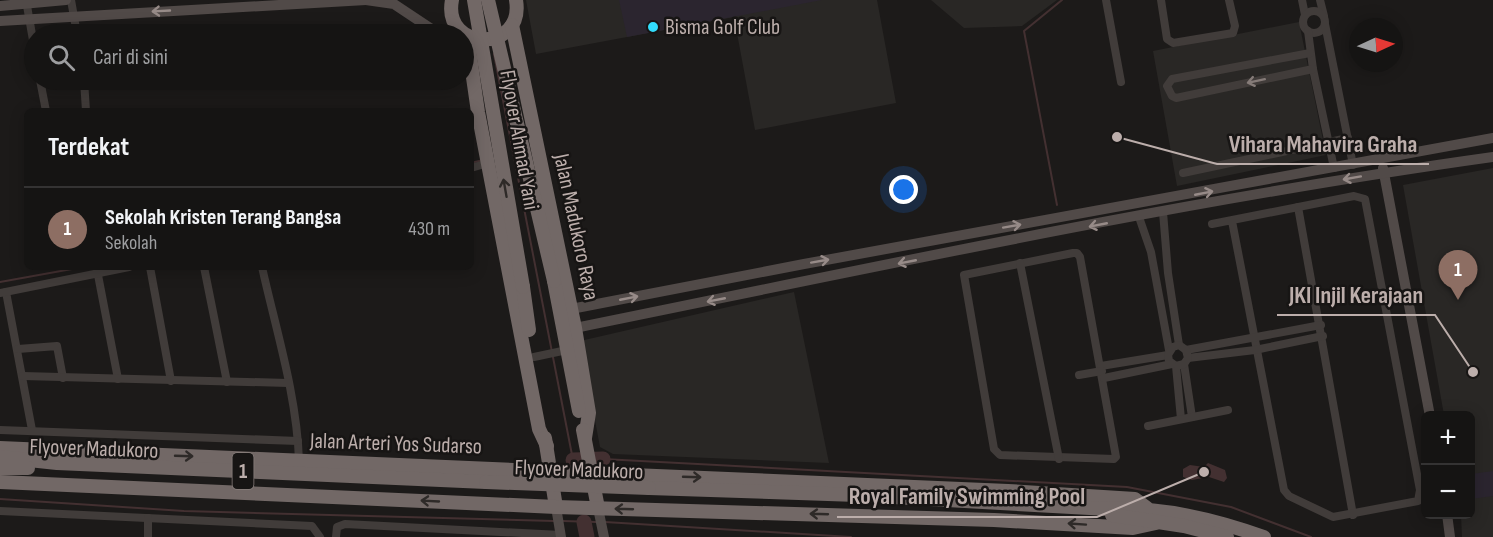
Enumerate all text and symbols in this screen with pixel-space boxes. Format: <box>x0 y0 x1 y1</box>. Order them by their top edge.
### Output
one-way arrow <box>151 6 171 17</box>
place label: Bisma Golf Club <box>665 14 780 41</box>
north arrow <box>1349 18 1403 72</box>
marker: Bisma Golf Club <box>646 20 660 34</box>
search box <box>24 24 474 90</box>
icon: search <box>45 41 78 74</box>
text: Cari di sini <box>93 44 168 71</box>
street label: Flyover Ahmad Yani <box>493 68 545 212</box>
one-way arrow <box>1246 76 1266 87</box>
callout: Vihara Mahavira Graha <box>1217 122 1429 164</box>
text: Vihara Mahavira Graha <box>1229 130 1417 159</box>
text: Terdekat <box>48 132 129 163</box>
street label: Jalan Madukoro Raya <box>547 150 605 303</box>
one-way arrow <box>1343 173 1362 184</box>
your location <box>889 175 918 204</box>
one-way arrow <box>499 179 510 199</box>
one-way arrow <box>1194 187 1213 198</box>
text: Sekolah Kristen Terang Bangsa <box>105 204 341 231</box>
text: 1 <box>64 217 71 241</box>
text: 430 m <box>408 217 450 241</box>
one-way arrow <box>1002 220 1021 231</box>
one-way arrow <box>1089 220 1109 231</box>
text: Sekolah <box>105 231 157 255</box>
pin: 1 <box>1438 250 1478 300</box>
one-way arrow <box>810 255 829 266</box>
one-way arrow <box>898 257 917 268</box>
callout: JKI Injil Kerajaan <box>1277 273 1435 315</box>
text: JKI Injil Kerajaan <box>1288 281 1423 310</box>
one-way arrow <box>618 292 638 303</box>
one-way arrow <box>706 295 726 306</box>
map controls <box>1421 411 1475 519</box>
button: + <box>1421 411 1475 465</box>
street label: Jalan Arteri Yos Sudarso <box>309 427 482 460</box>
street label: Flyover Madukoro <box>29 433 159 465</box>
one-way arrow <box>174 450 194 461</box>
road number: 1 <box>232 453 254 489</box>
street label: Flyover Madukoro <box>514 454 644 486</box>
button: − <box>1421 465 1475 519</box>
one-way arrow <box>682 472 702 483</box>
callout: Royal Family Swimming Pool <box>837 475 1097 517</box>
text: Royal Family Swimming Pool <box>849 482 1085 511</box>
one-way arrow <box>420 495 440 506</box>
one-way arrow <box>615 503 635 514</box>
one-way arrow <box>810 508 830 520</box>
one-way arrow <box>1068 519 1088 530</box>

